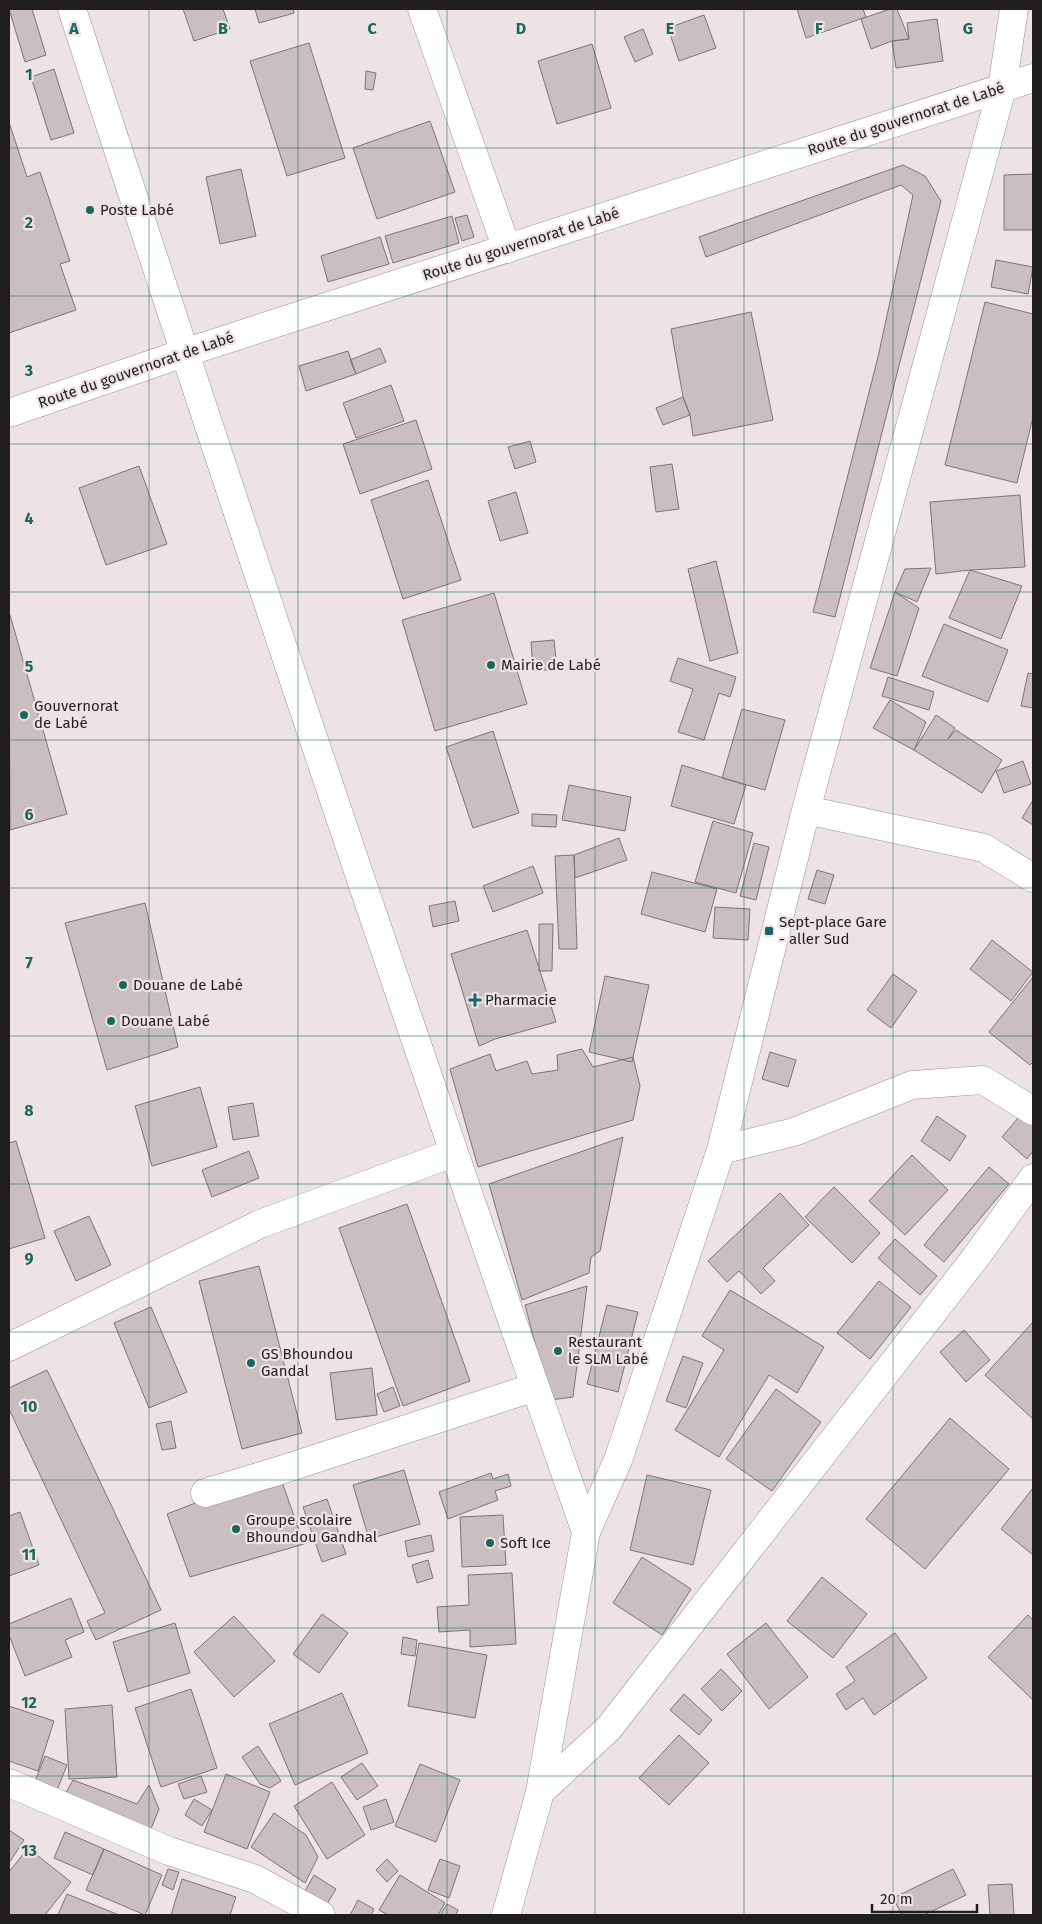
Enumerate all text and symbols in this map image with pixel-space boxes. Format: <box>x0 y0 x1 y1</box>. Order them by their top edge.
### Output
text: A <box>68 19 79 38</box>
text: B <box>218 19 228 38</box>
text: C <box>367 19 377 38</box>
text: D <box>516 19 526 38</box>
text: E <box>666 19 674 38</box>
text: F <box>815 19 823 38</box>
text: G <box>963 19 973 38</box>
text: 1 <box>25 65 33 84</box>
street label: Route du gouvernorat de Labé <box>805 79 1007 159</box>
place label: Poste Labé <box>100 201 174 219</box>
marker: Poste Labé <box>84 204 96 216</box>
street label: Route du gouvernorat de Labé <box>420 204 622 284</box>
text: 2 <box>25 213 33 232</box>
street label: Route du gouvernorat de Labé <box>36 328 236 412</box>
text: 3 <box>24 361 33 380</box>
text: 4 <box>24 509 34 528</box>
place label: Mairie de Labé <box>501 656 601 674</box>
text: 5 <box>25 657 34 676</box>
marker: Mairie de Labé <box>485 659 497 671</box>
place label: Gouvernorat de Labé <box>34 697 119 732</box>
marker: Gouvernorat de Labé <box>18 709 30 721</box>
text: 6 <box>24 805 34 824</box>
place label: Sept-place Gare - aller Sud <box>779 913 887 948</box>
marker: Sept-place Gare - aller Sud <box>763 925 775 937</box>
text: 7 <box>25 953 33 972</box>
place label: Douane de Labé <box>133 976 243 994</box>
marker: Douane de Labé <box>117 979 129 991</box>
place label: Pharmacie <box>485 991 557 1009</box>
marker: Pharmacie <box>469 994 481 1006</box>
place label: Douane Labé <box>121 1012 210 1030</box>
marker: Douane Labé <box>105 1015 117 1027</box>
text: 8 <box>24 1101 34 1120</box>
text: 9 <box>25 1249 34 1268</box>
place label: Restaurant le SLM Labé <box>568 1333 648 1368</box>
place label: GS Bhoundou Gandal <box>261 1345 353 1380</box>
marker: Restaurant le SLM Labé <box>552 1345 564 1357</box>
marker: GS Bhoundou Gandal <box>245 1357 257 1369</box>
text: 10 <box>21 1397 37 1416</box>
place label: Groupe scolaire Bhoundou Gandhal <box>246 1511 378 1546</box>
marker: Groupe scolaire Bhoundou Gandhal <box>230 1523 242 1535</box>
place label: Soft Ice <box>500 1534 551 1552</box>
marker: Soft Ice <box>484 1537 496 1549</box>
text: 11 <box>22 1545 36 1564</box>
text: 12 <box>21 1693 37 1712</box>
text: 13 <box>21 1841 37 1860</box>
scale bar <box>872 1882 977 1914</box>
text: 20 m <box>880 1890 913 1908</box>

